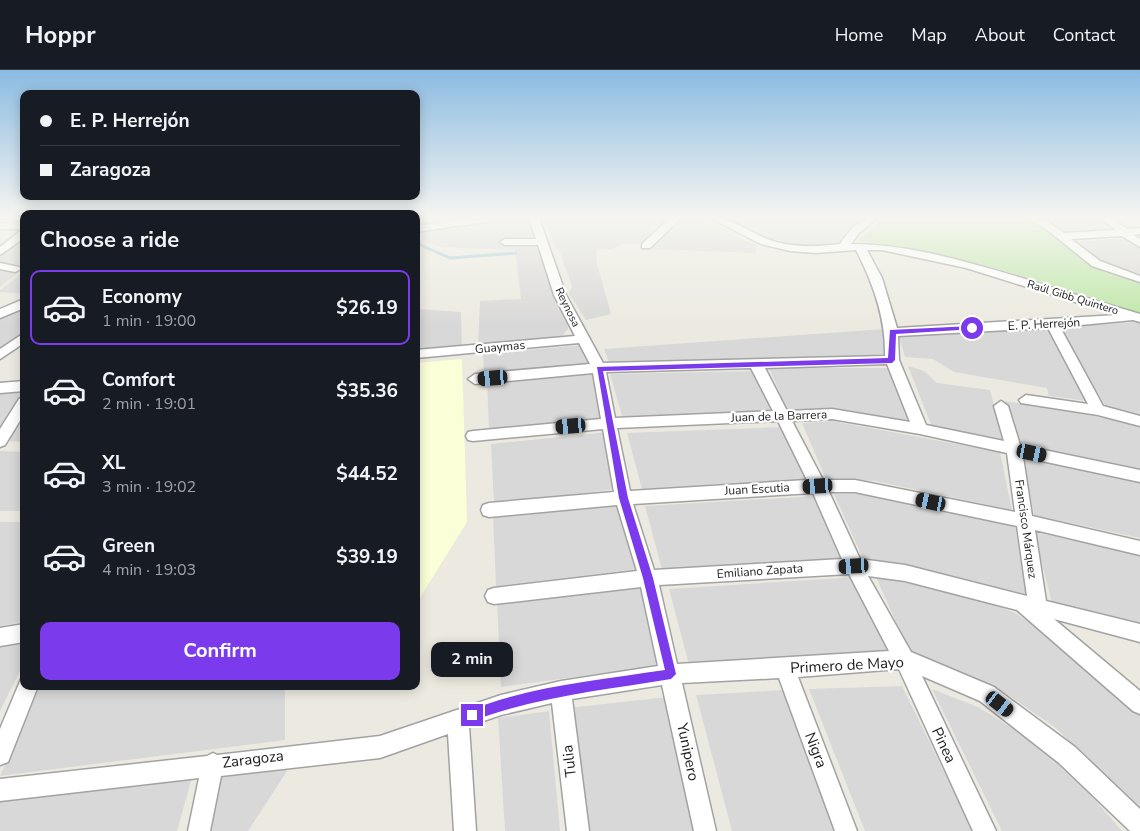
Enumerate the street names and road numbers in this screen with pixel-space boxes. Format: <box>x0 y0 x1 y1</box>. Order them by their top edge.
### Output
street label: Raúl Gibb Quintero <box>1025 276 1120 318</box>
street label: Reynosa <box>552 285 584 330</box>
street label: E. P. Herrejón <box>1007 314 1081 334</box>
street label: Guaymas <box>474 337 526 357</box>
street label: Juan de la Barrera <box>730 406 827 426</box>
street label: Juan Escutia <box>723 479 790 499</box>
street label: Francisco Márquez <box>1011 479 1041 580</box>
street label: Emiliano Zapata <box>716 560 804 582</box>
street label: Primero de Mayo <box>790 652 904 678</box>
street label: Yunipero <box>672 720 704 783</box>
street label: Pinea <box>927 724 961 766</box>
street label: Nigra <box>800 729 832 771</box>
street label: Tulia <box>557 744 581 778</box>
street label: Zaragoza <box>221 745 285 773</box>

